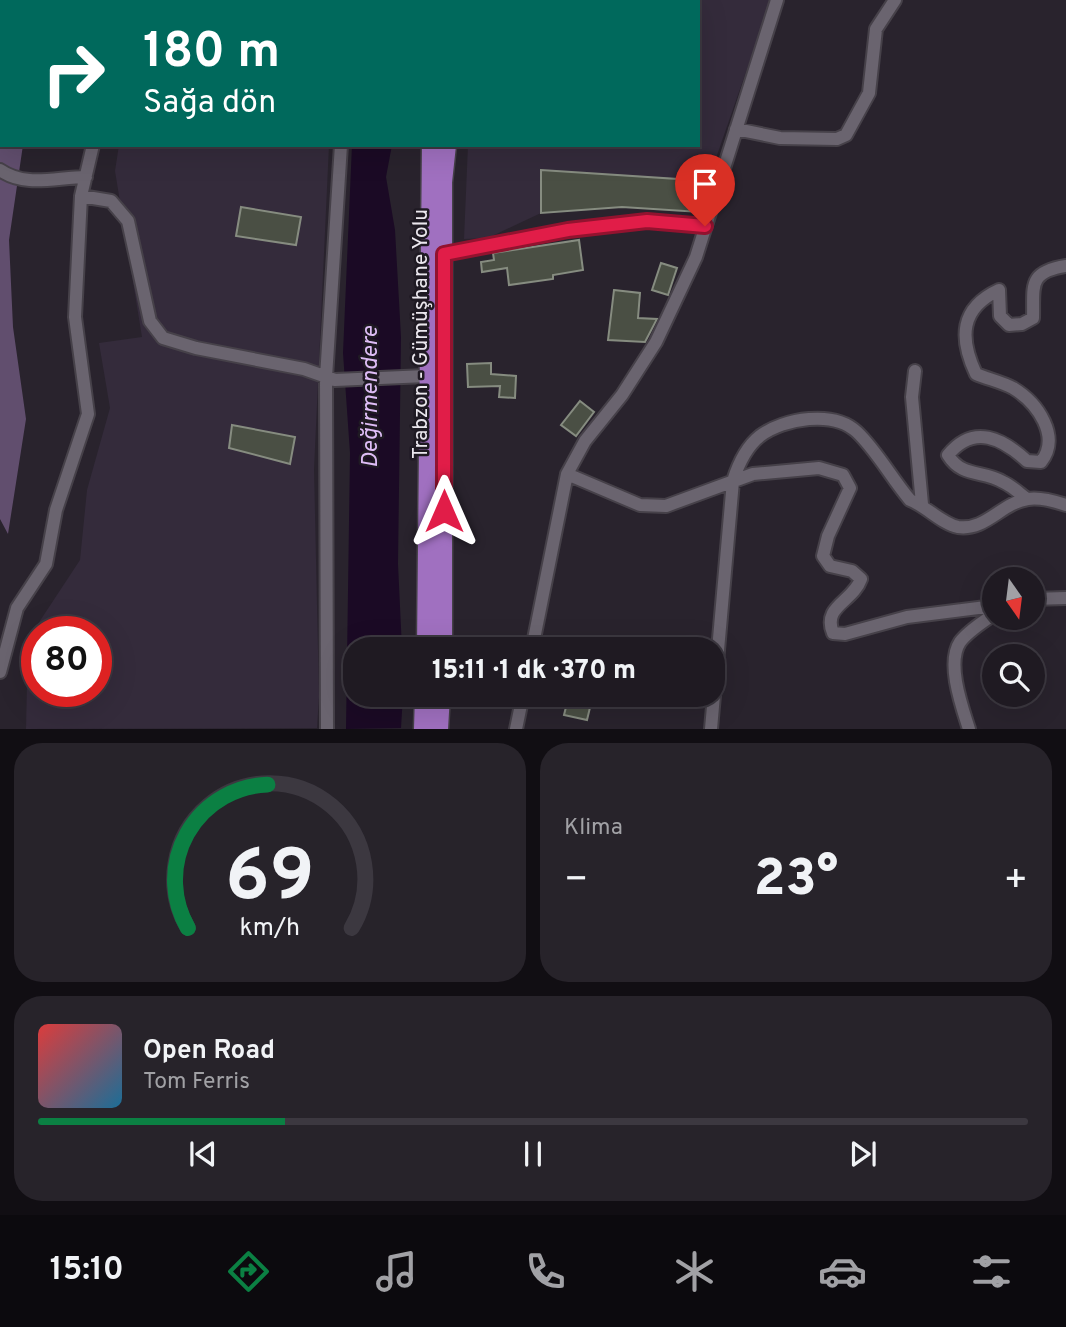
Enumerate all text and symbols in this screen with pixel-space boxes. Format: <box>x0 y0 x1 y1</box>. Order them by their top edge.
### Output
text: 180 m <box>143 23 280 85</box>
icon: right <box>28 28 119 119</box>
text: Sağa dön <box>143 84 276 124</box>
pin <box>675 154 735 226</box>
icon: arrive <box>686 165 724 203</box>
street label: Trabzon - Gümüşhane Yolu <box>408 209 435 459</box>
water label: Değirmendere <box>357 325 386 468</box>
position arrow <box>407 474 481 548</box>
north arrow <box>982 567 1045 630</box>
map controls <box>982 567 1045 707</box>
speed limit sign: 80 <box>21 616 112 707</box>
button: search <box>982 644 1045 707</box>
text: 15:11 · 1 dk · 370 m <box>432 655 636 688</box>
text: Klima <box>564 814 623 843</box>
text: 69 <box>225 835 315 927</box>
text: 23° <box>754 848 838 914</box>
text: − <box>564 857 589 906</box>
text: + <box>1003 857 1028 906</box>
text: km/h <box>240 913 300 945</box>
text: Open Road <box>143 1035 275 1068</box>
text: Tom Ferris <box>143 1068 250 1097</box>
icon: previous <box>184 1135 222 1173</box>
icon: pause <box>514 1135 552 1173</box>
icon: next <box>844 1135 882 1173</box>
icon: directions <box>224 1247 273 1296</box>
icon: music <box>372 1247 421 1296</box>
icon: phone <box>521 1247 570 1296</box>
icon: climate <box>670 1247 719 1296</box>
icon: car <box>818 1247 867 1296</box>
icon: filters <box>967 1247 1016 1296</box>
text: 15:10 <box>50 1251 124 1291</box>

